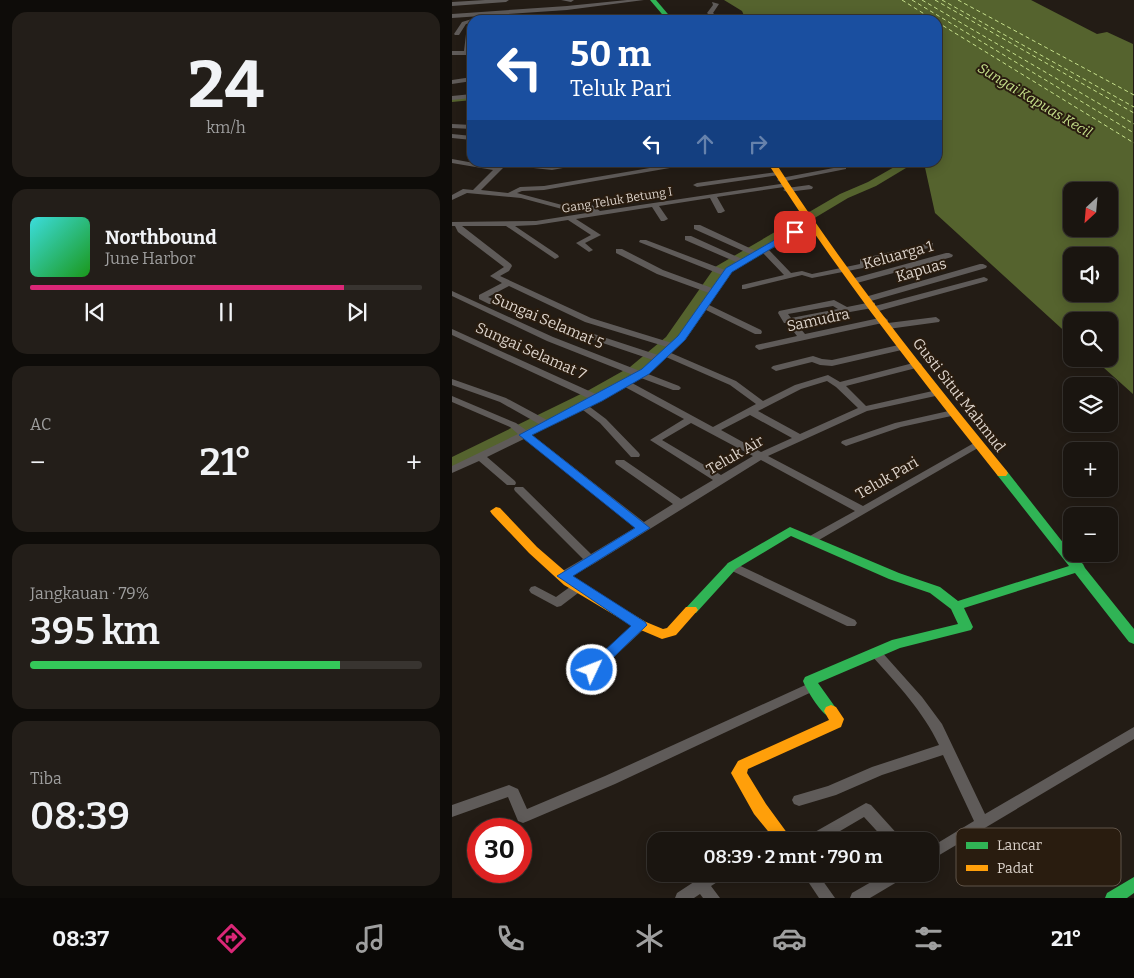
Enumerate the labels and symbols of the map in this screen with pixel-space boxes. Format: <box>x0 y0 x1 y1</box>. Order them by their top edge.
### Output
water label: Sungai Kapuas Kecil <box>975 60 1095 141</box>
north arrow <box>1063 182 1118 238</box>
street label: Gang Teluk Betung I <box>561 184 673 216</box>
pin <box>774 211 816 253</box>
street label: Keluarga 1 <box>861 237 935 273</box>
street label: Kapuas <box>894 254 948 286</box>
street label: Sungai Selamat 5 <box>489 289 607 353</box>
street label: Samudra <box>785 305 851 335</box>
street label: Sungai Selamat 7 <box>473 319 590 384</box>
street label: Gusti Situt Mahmud <box>909 334 1009 456</box>
street label: Teluk Air <box>703 431 767 478</box>
street label: Teluk Pari <box>853 453 922 503</box>
position arrow <box>565 643 617 695</box>
speed limit sign: 30 <box>467 818 532 883</box>
legend <box>956 828 1121 886</box>
text: Lancar <box>997 837 1042 854</box>
text: Padat <box>997 860 1034 877</box>

